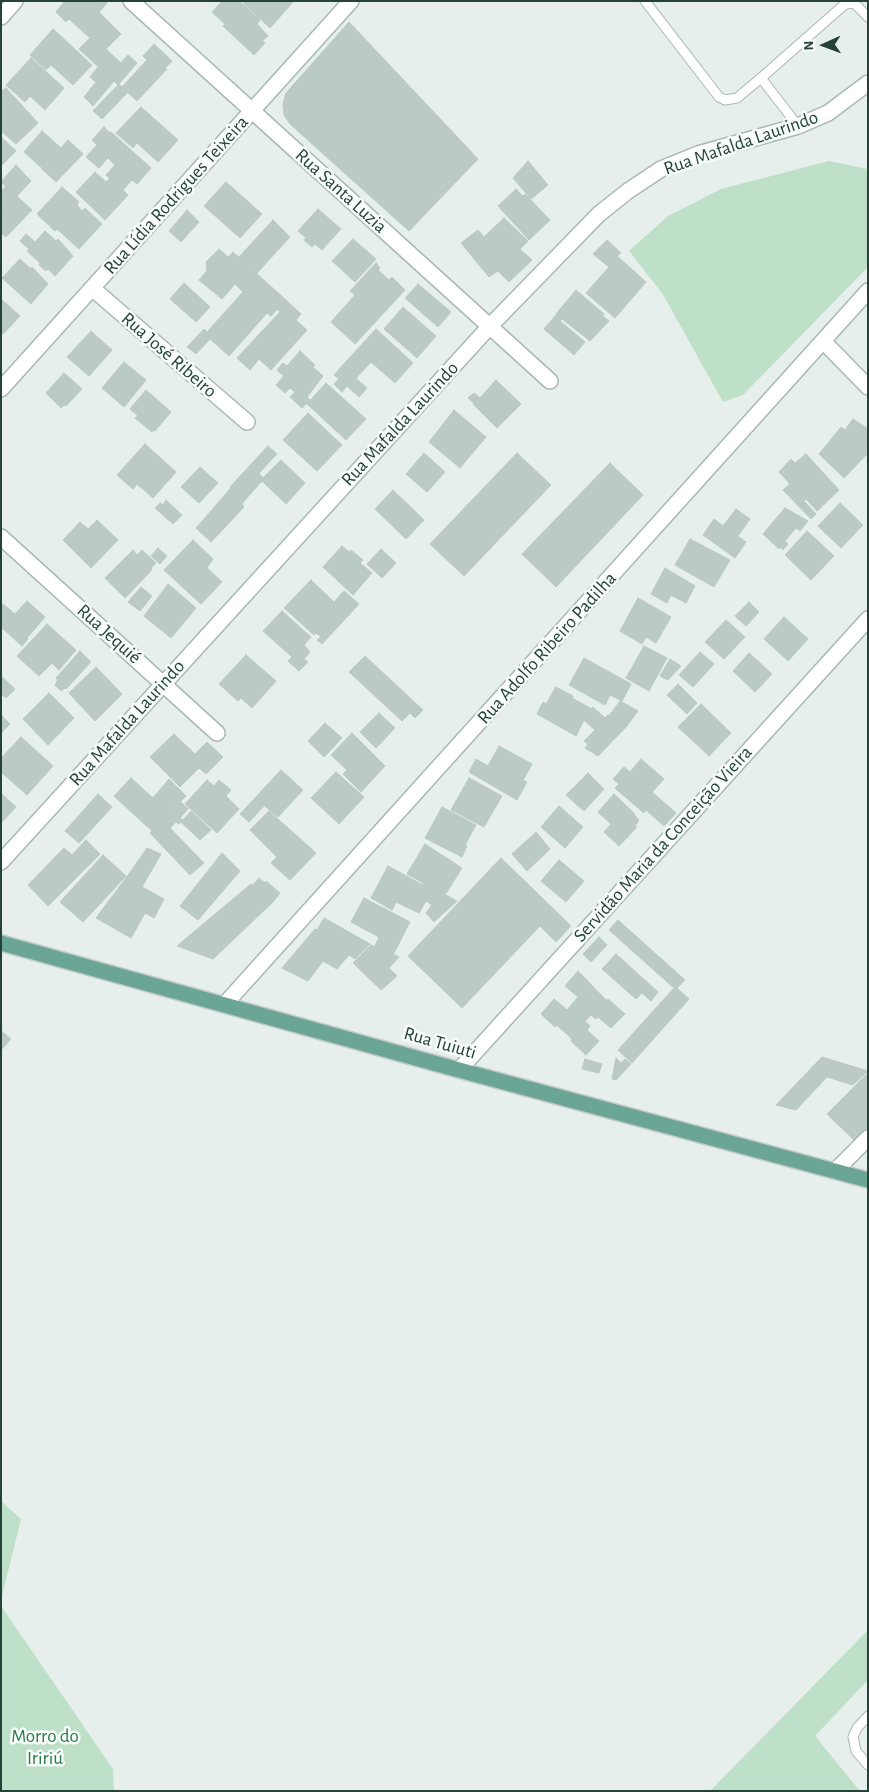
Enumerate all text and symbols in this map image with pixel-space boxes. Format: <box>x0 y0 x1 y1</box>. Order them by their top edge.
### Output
north arrow <box>799 20 849 70</box>
text: N <box>802 40 816 51</box>
street label: Rua Mafalda Laurindo <box>661 106 821 180</box>
street label: Rua Lídia Rodrigues Teixeira <box>99 111 253 279</box>
street label: Rua Santa Luzia <box>290 144 392 238</box>
street label: Rua José Ribeiro <box>117 307 221 403</box>
street label: Rua Mafalda Laurindo <box>336 357 464 491</box>
street label: Rua Adolfo Ribeiro Padilha <box>473 567 621 729</box>
street label: Rua Jequié <box>72 599 146 669</box>
street label: Rua Mafalda Laurindo <box>64 655 190 791</box>
street label: Servidão Maria da Conceição Vieira <box>569 741 757 947</box>
street label: Rua Tuiuti <box>401 1022 479 1064</box>
park label: Morro do Iririú <box>11 1725 79 1769</box>

